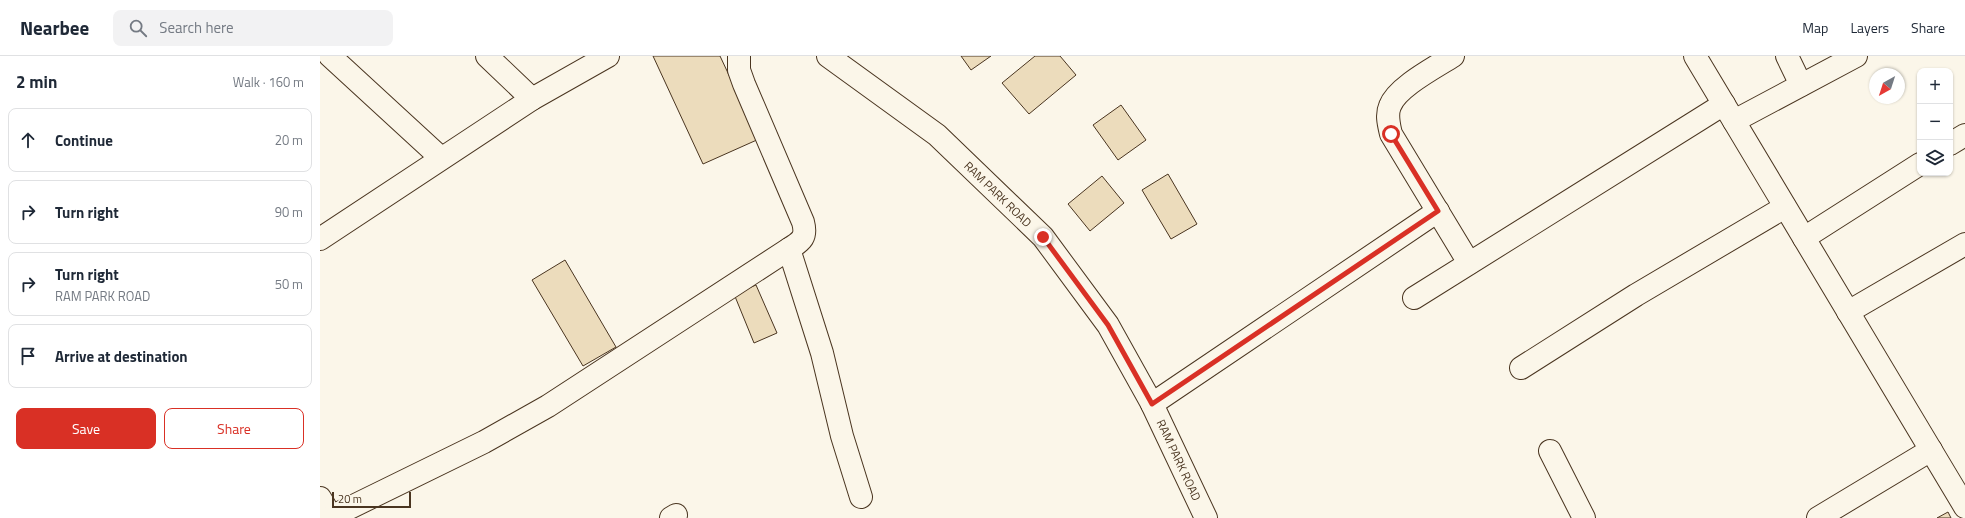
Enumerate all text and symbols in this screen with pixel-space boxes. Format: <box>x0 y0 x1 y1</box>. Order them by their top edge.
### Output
search box <box>113 10 393 46</box>
text: Nearbee <box>20 13 89 42</box>
text: Search here <box>159 16 234 39</box>
icon: search <box>127 17 149 39</box>
text: Map <box>1802 17 1828 38</box>
text: Layers <box>1850 17 1889 38</box>
text: Share <box>1911 17 1945 38</box>
north arrow <box>1869 68 1905 104</box>
map controls <box>1917 68 1953 176</box>
button: + <box>1917 68 1953 104</box>
text: 2 min <box>16 69 57 95</box>
text: Walk · 160 m <box>233 72 304 92</box>
button: − <box>1917 104 1953 140</box>
route start <box>1382 125 1400 143</box>
icon: ahead <box>17 129 39 151</box>
text: Continue <box>55 129 113 152</box>
text: 20 m <box>275 130 303 150</box>
button: layers <box>1917 140 1953 176</box>
street label: RAM PARK ROAD <box>960 157 1036 232</box>
icon: right <box>17 201 39 223</box>
text: Turn right <box>55 201 119 224</box>
text: 90 m <box>275 202 303 222</box>
route end <box>1034 228 1052 246</box>
text: Turn right <box>55 263 119 286</box>
icon: right <box>17 273 39 295</box>
text: 50 m <box>275 274 303 294</box>
text: RAM PARK ROAD <box>55 286 150 306</box>
icon: arrive <box>17 345 39 367</box>
text: Arrive at destination <box>55 345 188 368</box>
button: Save <box>16 408 156 449</box>
button: Share <box>164 408 304 449</box>
street label: RAM PARK ROAD <box>1152 416 1206 504</box>
scale bar <box>332 490 411 509</box>
text: 20 m <box>338 491 362 507</box>

